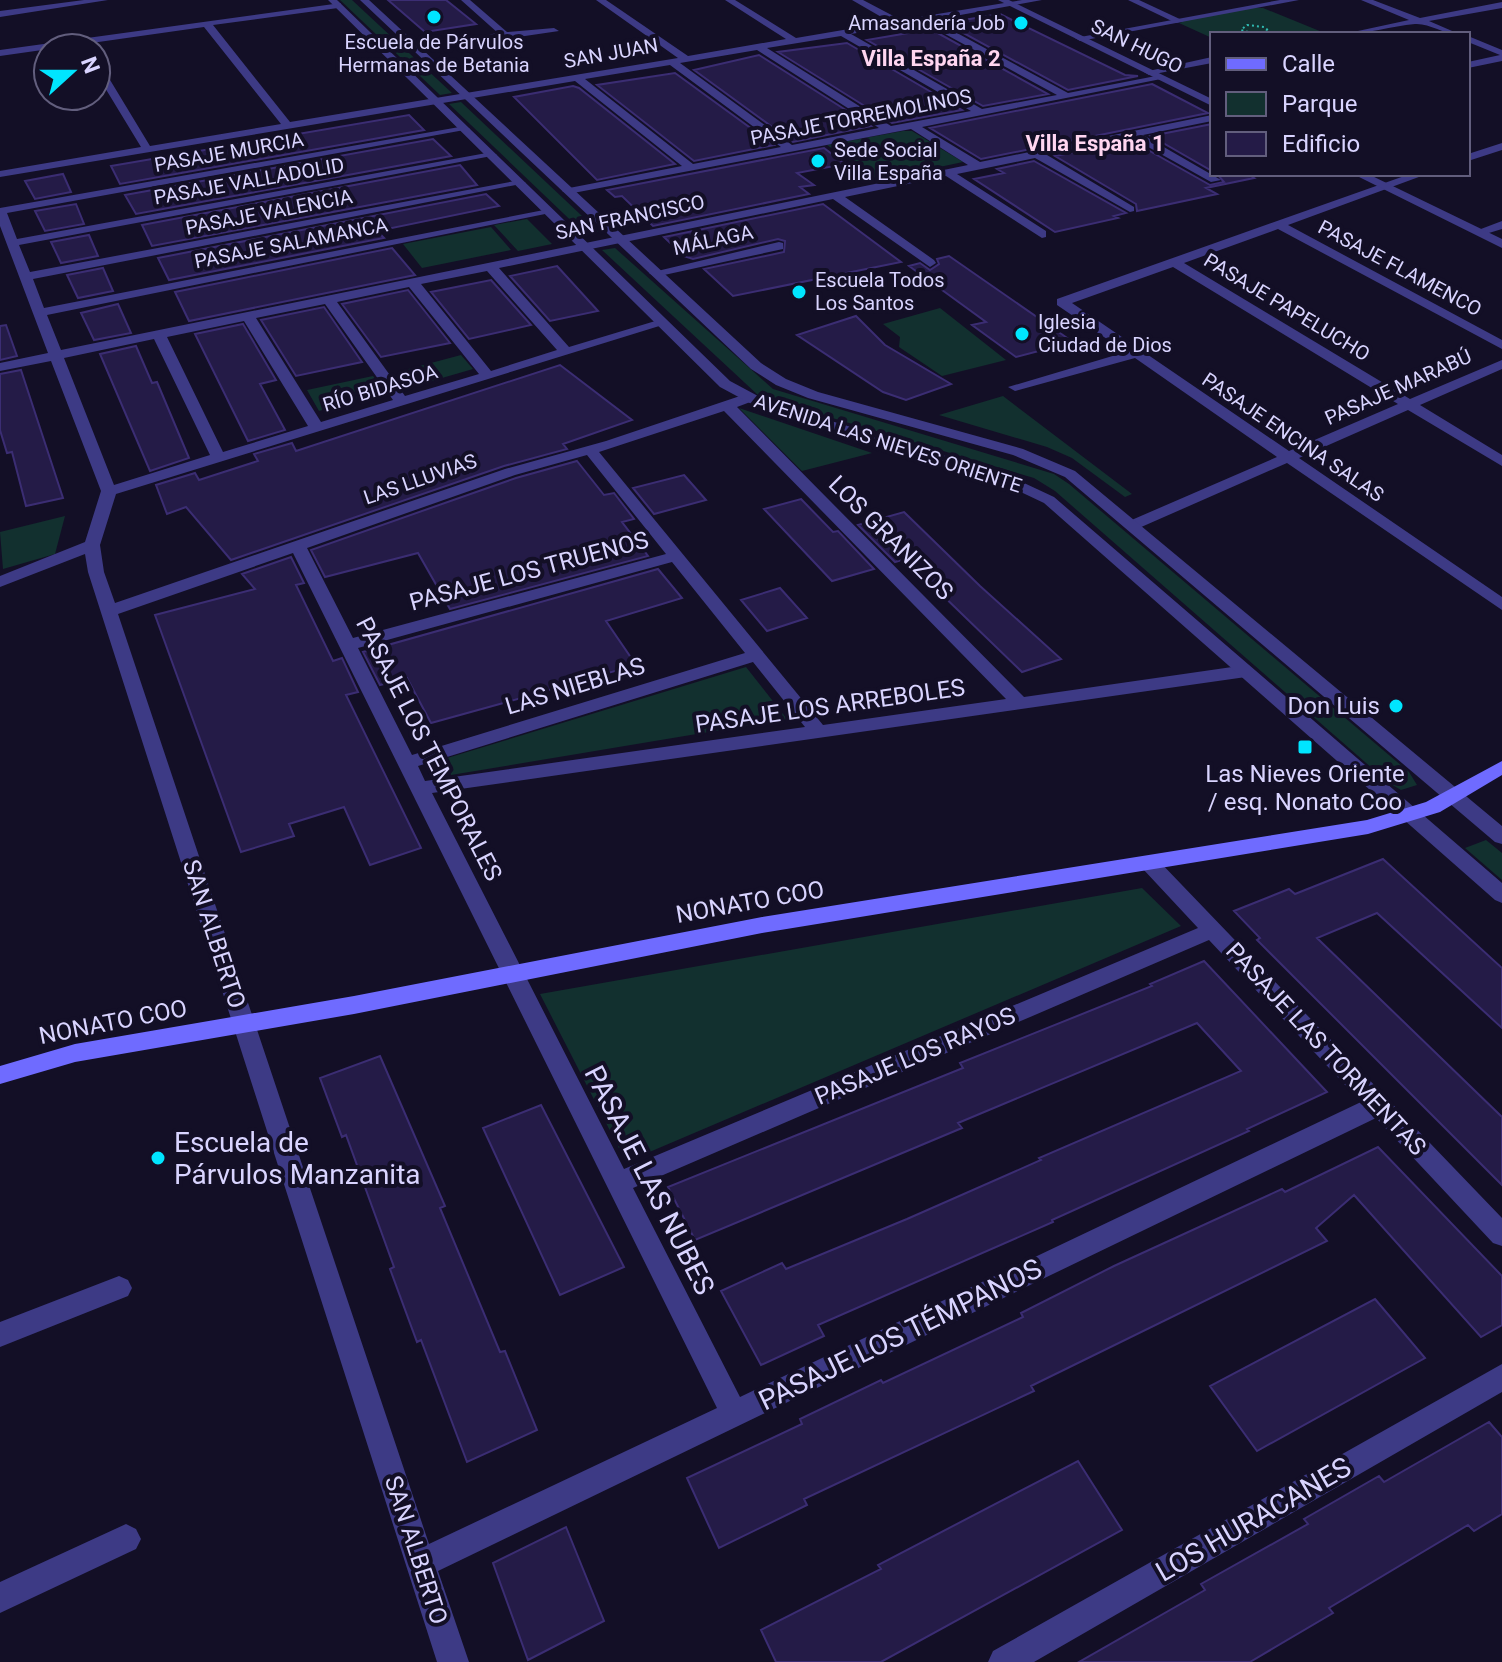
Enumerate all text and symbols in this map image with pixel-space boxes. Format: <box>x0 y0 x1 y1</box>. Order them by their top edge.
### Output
marker: Escuela de Párvulos Hermanas de Betania <box>425 8 443 26</box>
place label: Amasandería Job <box>848 11 1005 35</box>
marker: Amasandería Job <box>1012 14 1030 32</box>
street label: SAN HUGO <box>1087 14 1187 78</box>
place label: Escuela de Párvulos Hermanas de Betania <box>338 30 530 77</box>
north arrow <box>32 32 112 112</box>
legend <box>1210 32 1470 176</box>
street label: SAN JUAN <box>562 33 660 73</box>
district label: Villa España 2 <box>861 46 1001 71</box>
text: Calle <box>1282 50 1335 78</box>
text: N <box>76 53 105 77</box>
street label: PASAJE TORREMOLINOS <box>748 84 974 150</box>
text: Parque <box>1282 90 1358 118</box>
street label: PASAJE MURCIA <box>153 127 305 177</box>
text: Edificio <box>1282 130 1360 158</box>
district label: Villa España 1 <box>1025 131 1165 156</box>
place label: Sede Social Villa España <box>834 138 943 185</box>
street label: PASAJE VALLADOLID <box>152 152 346 210</box>
marker: Sede Social Villa España <box>809 152 827 170</box>
street label: PASAJE VALENCIA <box>183 184 355 240</box>
street label: SAN FRANCISCO <box>553 189 707 245</box>
street label: PASAJE SALAMANCA <box>192 212 390 274</box>
street label: PASAJE FLAMENCO <box>1314 215 1486 321</box>
street label: MÁLAGA <box>671 220 755 260</box>
street label: PASAJE PAPELUCHO <box>1200 248 1374 366</box>
place label: Escuela Todos Los Santos <box>815 268 944 315</box>
marker: Escuela Todos Los Santos <box>790 283 808 301</box>
place label: Iglesia Ciudad de Dios <box>1038 310 1172 357</box>
marker: Iglesia Ciudad de Dios <box>1013 325 1031 343</box>
street label: PASAJE MARABÚ <box>1321 344 1475 430</box>
street label: RÍO BIDASOA <box>320 359 440 417</box>
street label: PASAJE ENCINA SALAS <box>1198 367 1388 507</box>
street label: AVENIDA LAS NIEVES ORIENTE <box>751 388 1025 498</box>
street label: LAS LLUVIAS <box>360 448 480 510</box>
street label: LOS GRANIZOS <box>823 470 959 606</box>
street label: PASAJE LOS TRUENOS <box>406 526 652 616</box>
street label: PASAJE LOS TEMPORALES <box>350 612 508 886</box>
street label: LAS NIEBLAS <box>502 652 648 720</box>
street label: PASAJE LOS ARREBOLES <box>693 673 967 739</box>
place label: Don Luis <box>1287 692 1380 720</box>
marker: Don Luis <box>1387 697 1405 715</box>
marker: Las Nieves Oriente / esq. Nonato Coo <box>1296 738 1314 756</box>
place label: Las Nieves Oriente / esq. Nonato Coo <box>1205 760 1405 816</box>
street label: SAN ALBERTO <box>177 856 251 1012</box>
street label: NONATO COO <box>674 875 826 929</box>
street label: PASAJE LAS TORMENTAS <box>1220 937 1432 1161</box>
street label: NONATO COO <box>37 994 189 1050</box>
street label: PASAJE LOS RAYOS <box>811 1001 1019 1111</box>
street label: PASAJE LAS NUBES <box>578 1060 722 1300</box>
place label: Escuela de Párvulos Manzanita <box>174 1126 421 1191</box>
marker: Escuela de Párvulos Manzanita <box>149 1149 167 1167</box>
street label: PASAJE LOS TÉMPANOS <box>753 1252 1047 1417</box>
street label: LOS HURACANES <box>1150 1450 1357 1589</box>
street label: SAN ALBERTO <box>379 1472 453 1628</box>

